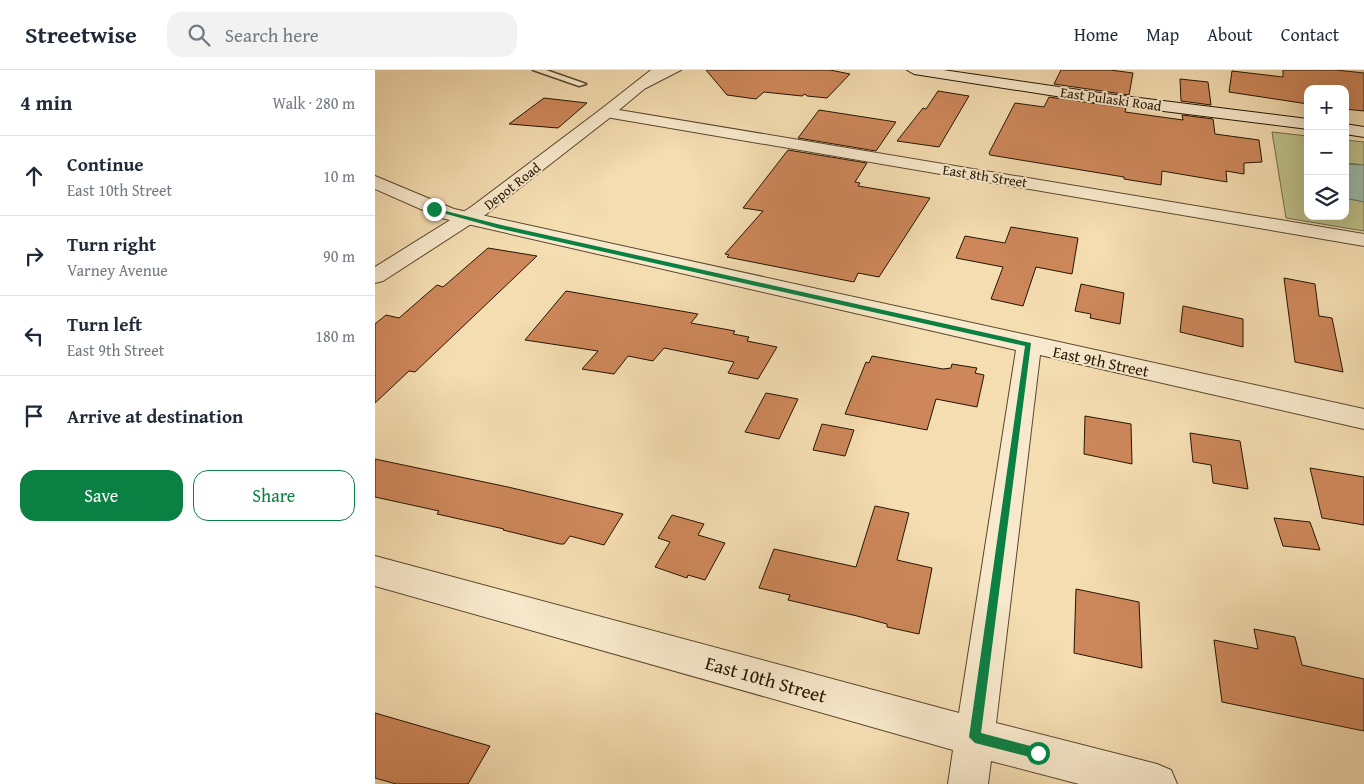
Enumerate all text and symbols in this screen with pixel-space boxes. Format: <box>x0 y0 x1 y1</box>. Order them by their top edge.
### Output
search box <box>167 12 517 57</box>
text: Streetwise <box>25 17 137 52</box>
icon: search <box>185 21 213 49</box>
text: Search here <box>225 21 319 49</box>
text: Home <box>1074 21 1118 48</box>
text: Map <box>1146 21 1179 48</box>
text: About <box>1207 21 1253 48</box>
text: Contact <box>1281 21 1339 48</box>
street label: East Pulaski Road <box>1059 82 1163 116</box>
map controls <box>1304 85 1349 220</box>
button: + <box>1304 85 1349 130</box>
text: 4 min <box>20 87 72 118</box>
text: Walk · 280 m <box>272 91 355 115</box>
button: − <box>1304 130 1349 175</box>
text: Continue <box>67 150 144 178</box>
street label: Depot Road <box>479 157 545 215</box>
street label: East 8th Street <box>941 159 1029 193</box>
icon: ahead <box>20 162 48 190</box>
text: 10 m <box>323 164 355 188</box>
button: layers <box>1304 175 1349 220</box>
text: East 10th Street <box>67 178 172 202</box>
route end <box>423 198 446 221</box>
text: Turn right <box>67 230 156 258</box>
icon: right <box>20 242 48 270</box>
text: 90 m <box>323 244 355 268</box>
text: Varney Avenue <box>67 258 168 282</box>
text: Turn left <box>67 310 142 338</box>
icon: left <box>20 322 48 350</box>
text: 180 m <box>315 324 355 348</box>
text: East 9th Street <box>67 338 165 362</box>
street label: East 9th Street <box>1051 339 1152 383</box>
icon: arrive <box>20 402 48 430</box>
text: Arrive at destination <box>67 402 243 430</box>
button: Save <box>20 470 183 521</box>
button: Share <box>193 470 355 521</box>
street label: East 10th Street <box>702 648 830 710</box>
route start <box>1027 742 1050 765</box>

